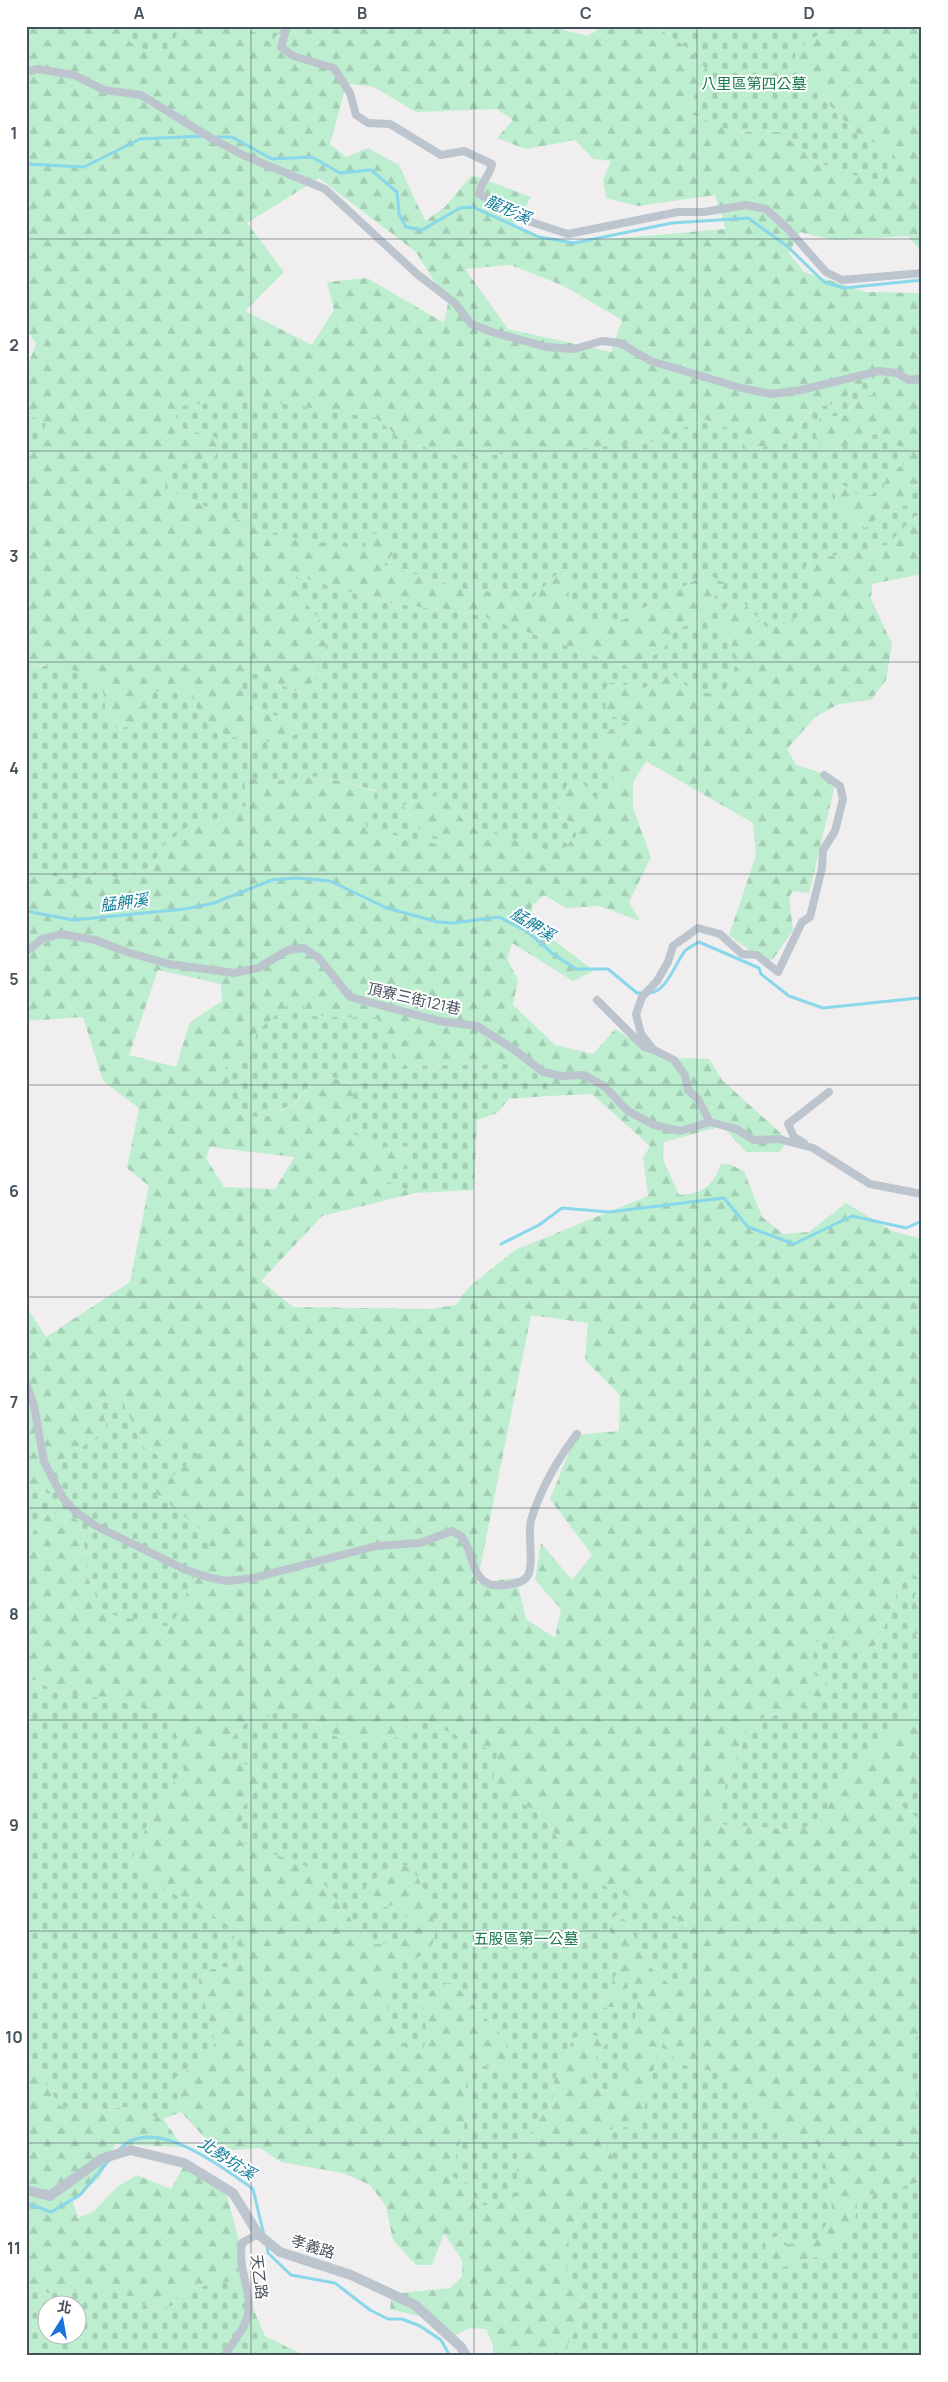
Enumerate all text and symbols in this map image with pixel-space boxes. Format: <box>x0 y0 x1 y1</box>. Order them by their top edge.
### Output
text: A <box>134 2 145 24</box>
text: B <box>357 2 367 24</box>
text: C <box>580 2 592 24</box>
text: D <box>803 2 815 24</box>
park label: 八里區第四公墓 <box>701 73 807 94</box>
text: 1 <box>10 122 18 144</box>
water label: 龍形溪 <box>482 189 536 230</box>
text: 2 <box>9 334 19 356</box>
text: 3 <box>9 545 19 567</box>
text: 4 <box>9 757 19 779</box>
water label: 艋舺溪 <box>99 888 151 916</box>
water label: 艋舺溪 <box>507 902 561 947</box>
text: 5 <box>9 968 19 990</box>
street label: 頂寮三街121巷 <box>365 978 463 1019</box>
text: 6 <box>9 1180 19 1202</box>
text: 7 <box>10 1391 18 1413</box>
text: 8 <box>9 1603 19 1625</box>
text: 9 <box>9 1814 19 1836</box>
park label: 五股區第一公墓 <box>473 1928 579 1949</box>
text: 10 <box>5 2026 23 2048</box>
water label: 北勢坑溪 <box>194 2131 261 2186</box>
street label: 孝義路 <box>289 2230 338 2263</box>
text: 11 <box>7 2237 21 2259</box>
street label: 天乙路 <box>246 2253 273 2301</box>
north arrow <box>38 2294 88 2344</box>
text: 北 <box>56 2296 73 2317</box>

